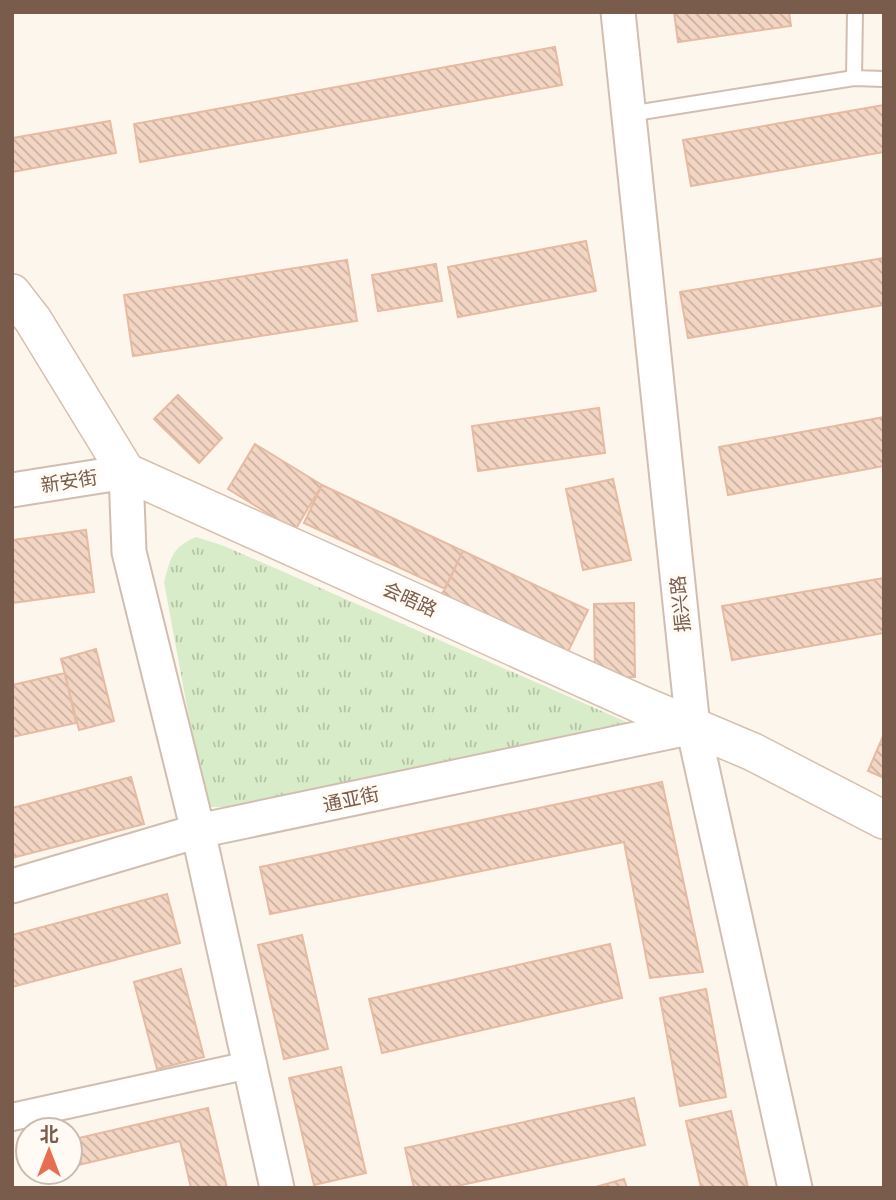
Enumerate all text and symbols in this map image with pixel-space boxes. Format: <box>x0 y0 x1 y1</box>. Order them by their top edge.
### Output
street label: 新安街 <box>39 465 99 496</box>
street label: 振兴路 <box>665 574 694 634</box>
street label: 会晤路 <box>379 576 441 621</box>
street label: 通亚街 <box>321 781 381 816</box>
north arrow <box>14 1116 84 1186</box>
text: 北 <box>39 1122 59 1145</box>

